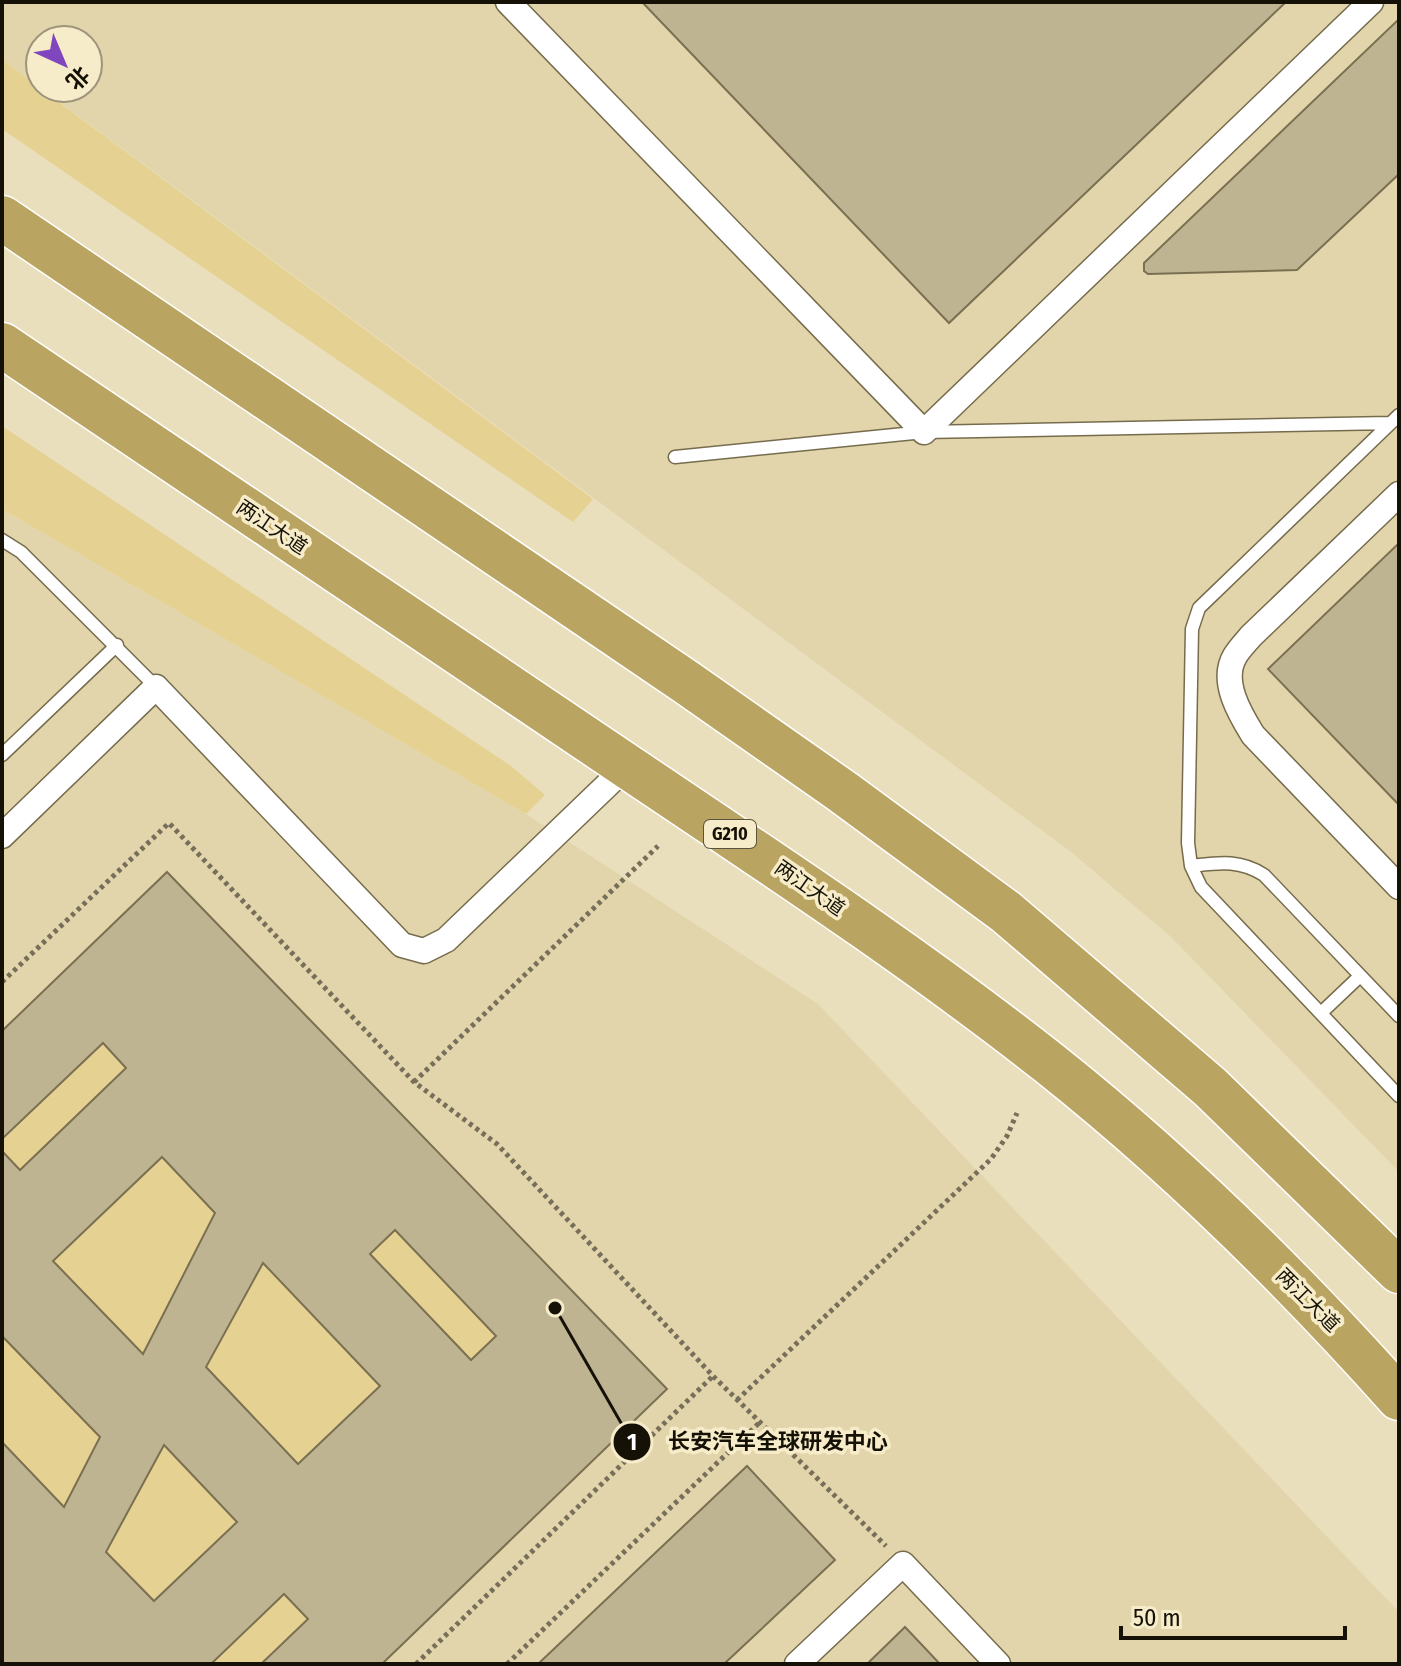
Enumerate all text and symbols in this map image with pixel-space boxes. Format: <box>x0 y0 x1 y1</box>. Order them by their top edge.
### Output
north arrow <box>24 24 104 104</box>
text: 北 <box>60 61 95 95</box>
street label: 两江大道 <box>232 495 312 559</box>
road number: G210 <box>704 820 756 848</box>
street label: 两江大道 <box>770 855 850 921</box>
street label: 两江大道 <box>1271 1263 1345 1337</box>
callout: 长安汽车全球研发中心 <box>612 1419 904 1465</box>
text: 1 <box>627 1428 637 1456</box>
text: 长安汽车全球研发中心 <box>668 1428 888 1455</box>
scale bar <box>1121 1590 1345 1640</box>
text: 50 m <box>1133 1604 1181 1632</box>

